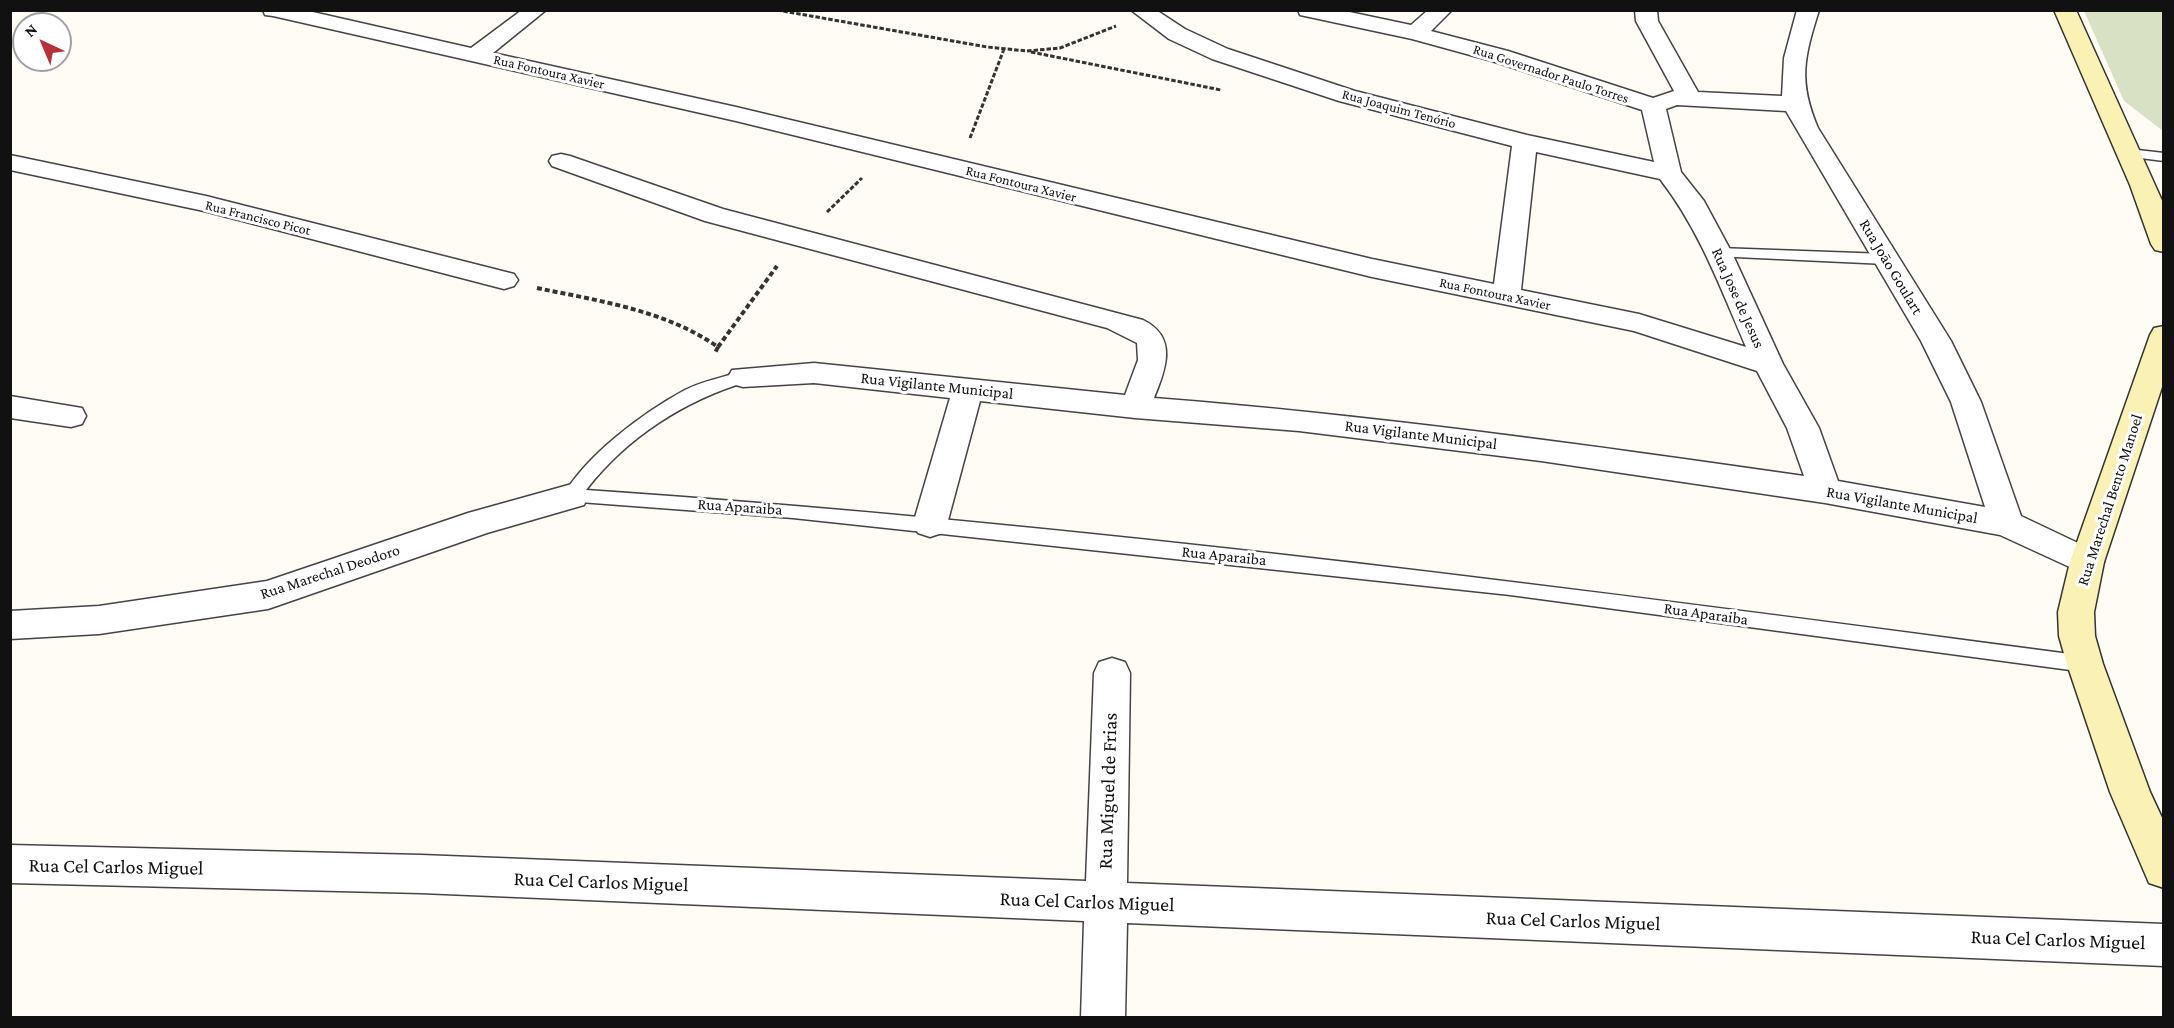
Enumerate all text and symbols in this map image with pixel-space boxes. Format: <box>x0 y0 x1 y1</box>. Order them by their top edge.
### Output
north arrow <box>12 12 72 72</box>
text: N <box>21 20 40 40</box>
street label: Rua Governador Paulo Torres <box>1471 41 1631 107</box>
street label: Rua Fontoura Xavier <box>492 51 606 93</box>
street label: Rua Joaquim Tenório <box>1340 86 1458 132</box>
street label: Rua Fontoura Xavier <box>964 162 1078 206</box>
street label: Rua Francisco Picot <box>204 197 312 239</box>
street label: Rua Joāo Goulart <box>1855 216 1927 318</box>
street label: Rua Jose de Jesus <box>1707 245 1769 351</box>
street label: Rua Fontoura Xavier <box>1438 274 1552 314</box>
street label: Rua Vigilante Municipal <box>860 368 1014 404</box>
street label: Rua Marechal Bento Manoel <box>2073 412 2147 588</box>
street label: Rua Vigilante Municipal <box>1344 416 1498 454</box>
street label: Rua Vigilante Municipal <box>1825 482 1979 528</box>
street label: Rua Aparaiba <box>697 494 783 520</box>
street label: Rua Marechal Deodoro <box>258 540 402 604</box>
street label: Rua Aparaiba <box>1181 542 1267 570</box>
street label: Rua Aparaiba <box>1663 599 1749 629</box>
street label: Rua Miguel de Frias <box>1093 712 1123 870</box>
street label: Rua Cel Carlos Miguel <box>28 853 204 881</box>
street label: Rua Cel Carlos Miguel <box>513 867 689 897</box>
street label: Rua Cel Carlos Miguel <box>999 887 1175 917</box>
street label: Rua Cel Carlos Miguel <box>1485 906 1661 936</box>
street label: Rua Cel Carlos Miguel <box>1970 925 2146 955</box>

